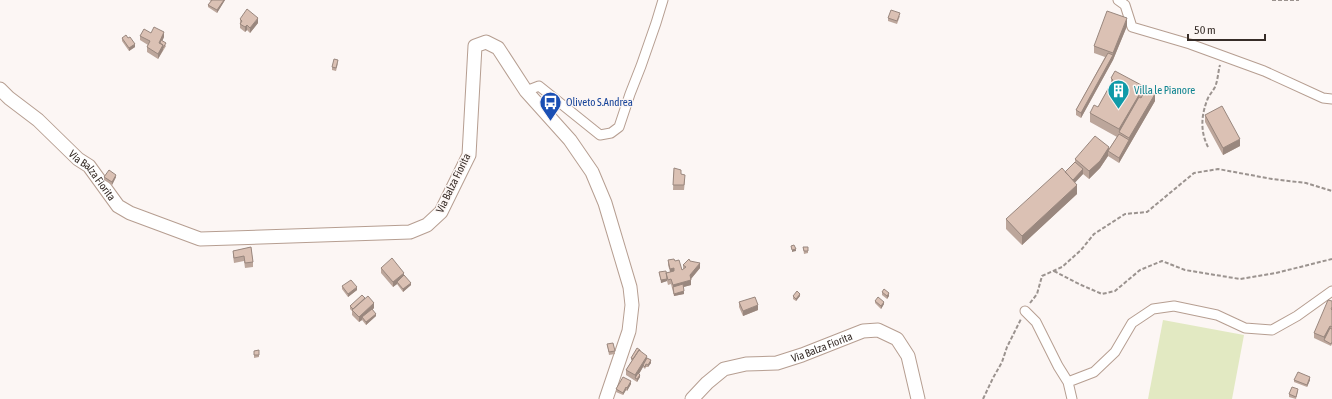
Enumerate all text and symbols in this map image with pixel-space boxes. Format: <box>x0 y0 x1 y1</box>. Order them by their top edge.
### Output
scale bar <box>1188 16 1265 42</box>
text: 50 m <box>1194 23 1216 37</box>
building icon: Villa le Pianore <box>1106 77 1132 110</box>
place label: Villa le Pianore <box>1134 84 1195 96</box>
bus stop icon: Oliveto S.Andrea <box>538 89 564 122</box>
place label: Oliveto S.Andrea <box>566 96 633 108</box>
street label: Via Balza Fiorita <box>66 147 118 203</box>
street label: Via Balza Fiorita <box>433 151 473 215</box>
street label: Via Balza Fiorita <box>790 330 854 364</box>

